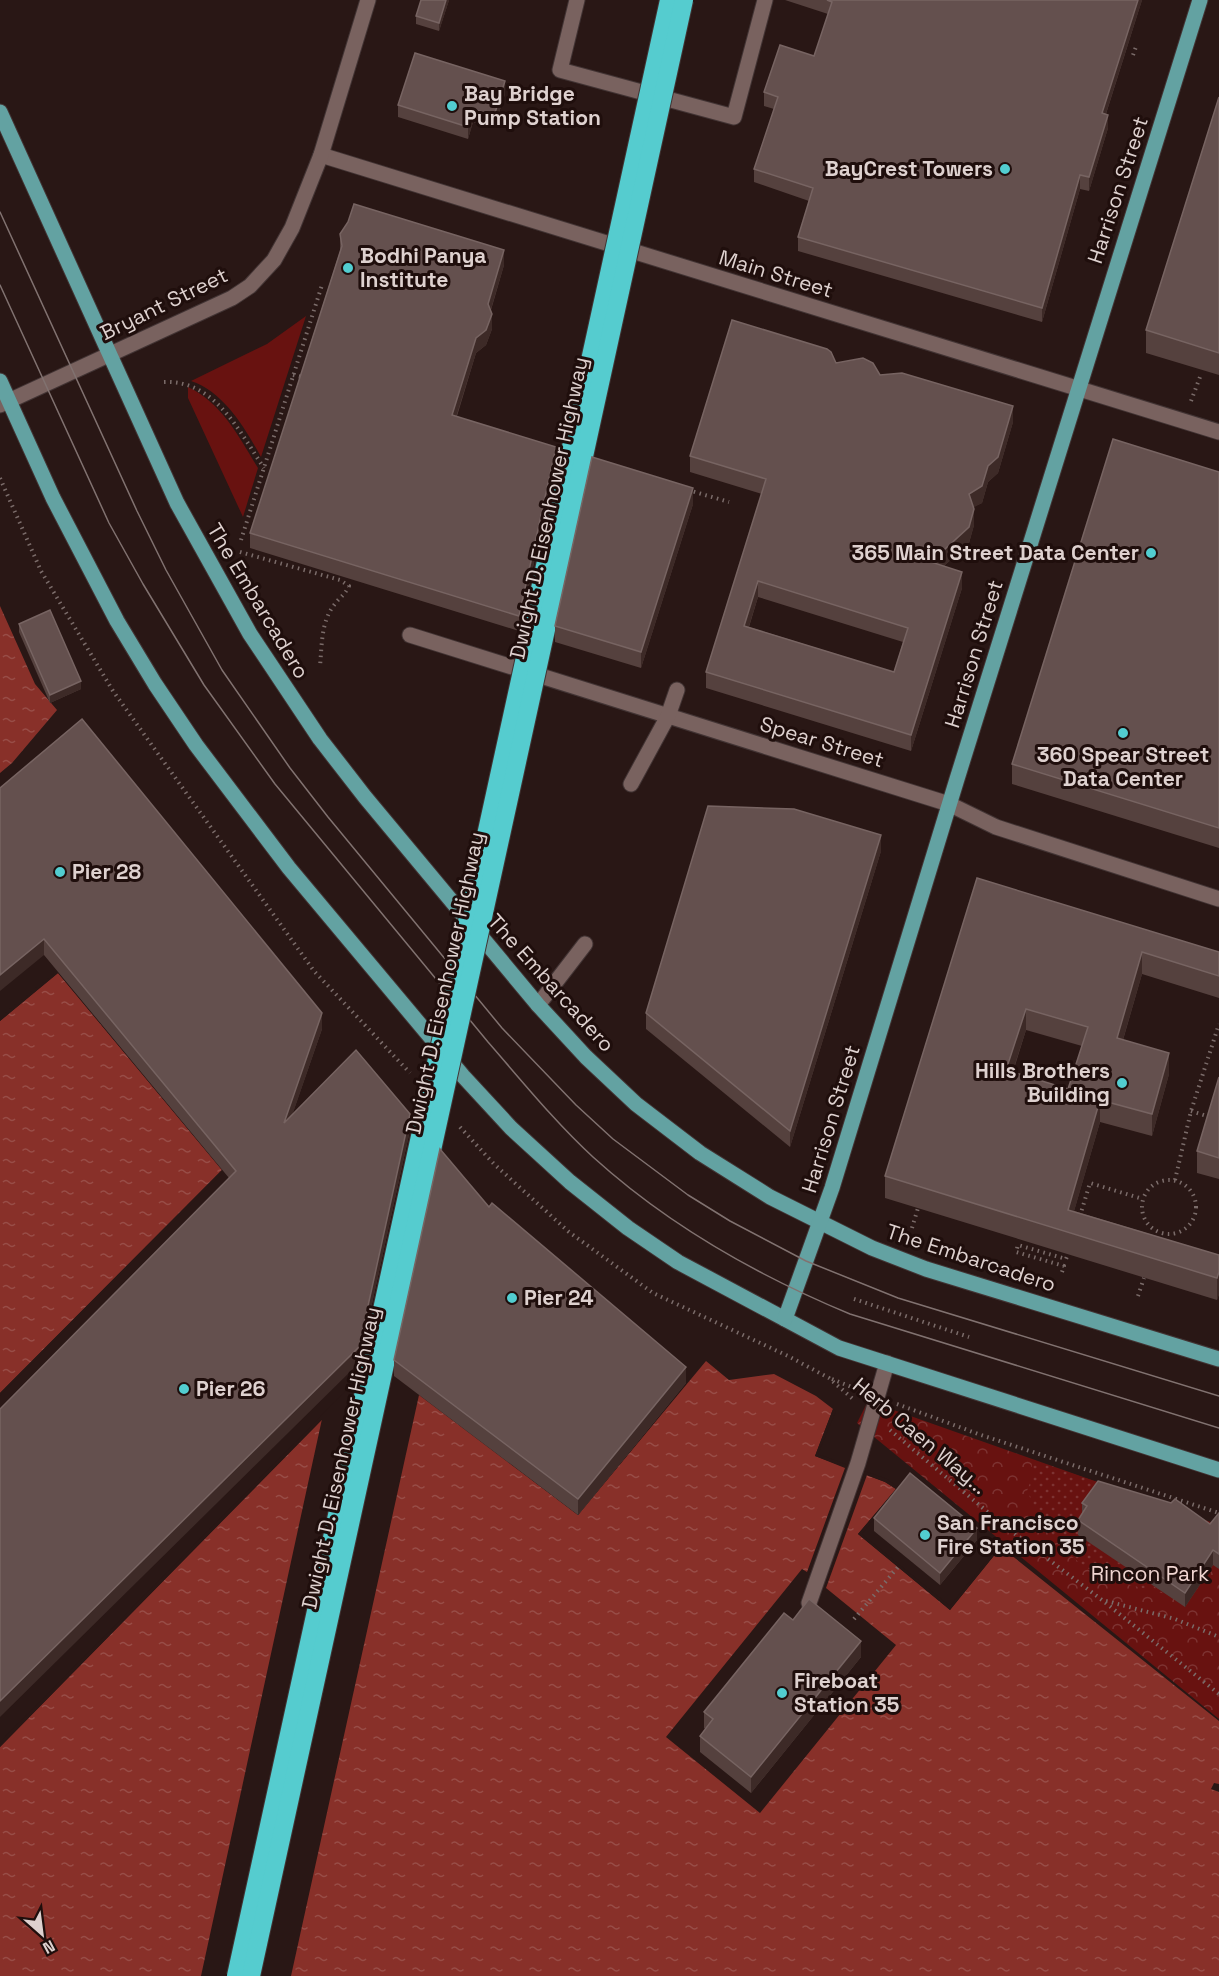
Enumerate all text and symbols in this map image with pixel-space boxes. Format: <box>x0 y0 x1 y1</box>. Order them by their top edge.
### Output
place label: Bay Bridge Pump Station <box>464 80 601 131</box>
marker: Bay Bridge Pump Station <box>445 99 459 113</box>
street label: Harrison Street <box>1081 113 1154 267</box>
place label: BayCrest Towers <box>825 155 993 182</box>
marker: BayCrest Towers <box>998 162 1012 176</box>
place label: Bodhi Panya Institute <box>360 242 487 293</box>
street label: Main Street <box>716 243 836 304</box>
street label: Bryant Street <box>96 261 232 346</box>
marker: Bodhi Panya Institute <box>341 261 355 275</box>
street label: Dwight D. Eisenhower Highway <box>503 354 594 661</box>
street label: The Embarcadero <box>201 518 316 684</box>
place label: 365 Main Street Data Center <box>851 539 1139 566</box>
marker: 365 Main Street Data Center <box>1144 546 1158 560</box>
street label: Harrison Street <box>938 577 1009 731</box>
street label: Spear Street <box>757 710 887 773</box>
marker: 360 Spear Street Data Center <box>1116 726 1130 740</box>
place label: 360 Spear Street Data Center <box>1037 741 1209 792</box>
street label: Dwight D. Eisenhower Highway <box>399 829 490 1136</box>
place label: Pier 28 <box>72 858 142 885</box>
marker: Pier 28 <box>53 865 67 879</box>
street label: The Embarcadero <box>482 908 621 1057</box>
street label: Harrison Street <box>795 1042 866 1196</box>
place label: Hills Brothers Building <box>975 1057 1110 1108</box>
marker: Hills Brothers Building <box>1115 1076 1129 1090</box>
street label: The Embarcadero <box>883 1217 1059 1298</box>
place label: Pier 24 <box>524 1284 594 1311</box>
marker: Pier 24 <box>505 1291 519 1305</box>
street label: Dwight D. Eisenhower Highway <box>295 1304 386 1611</box>
street label: Herb Caen Way... <box>847 1371 993 1500</box>
place label: Pier 26 <box>196 1375 266 1402</box>
marker: Pier 26 <box>177 1382 191 1396</box>
place label: San Francisco Fire Station 35 <box>937 1509 1085 1560</box>
marker: San Francisco Fire Station 35 <box>918 1528 932 1542</box>
park label: Rincon Park <box>1091 1560 1209 1587</box>
place label: Fireboat Station 35 <box>794 1667 899 1718</box>
marker: Fireboat Station 35 <box>775 1686 789 1700</box>
north arrow <box>12 1904 72 1964</box>
text: N <box>39 1935 58 1959</box>

